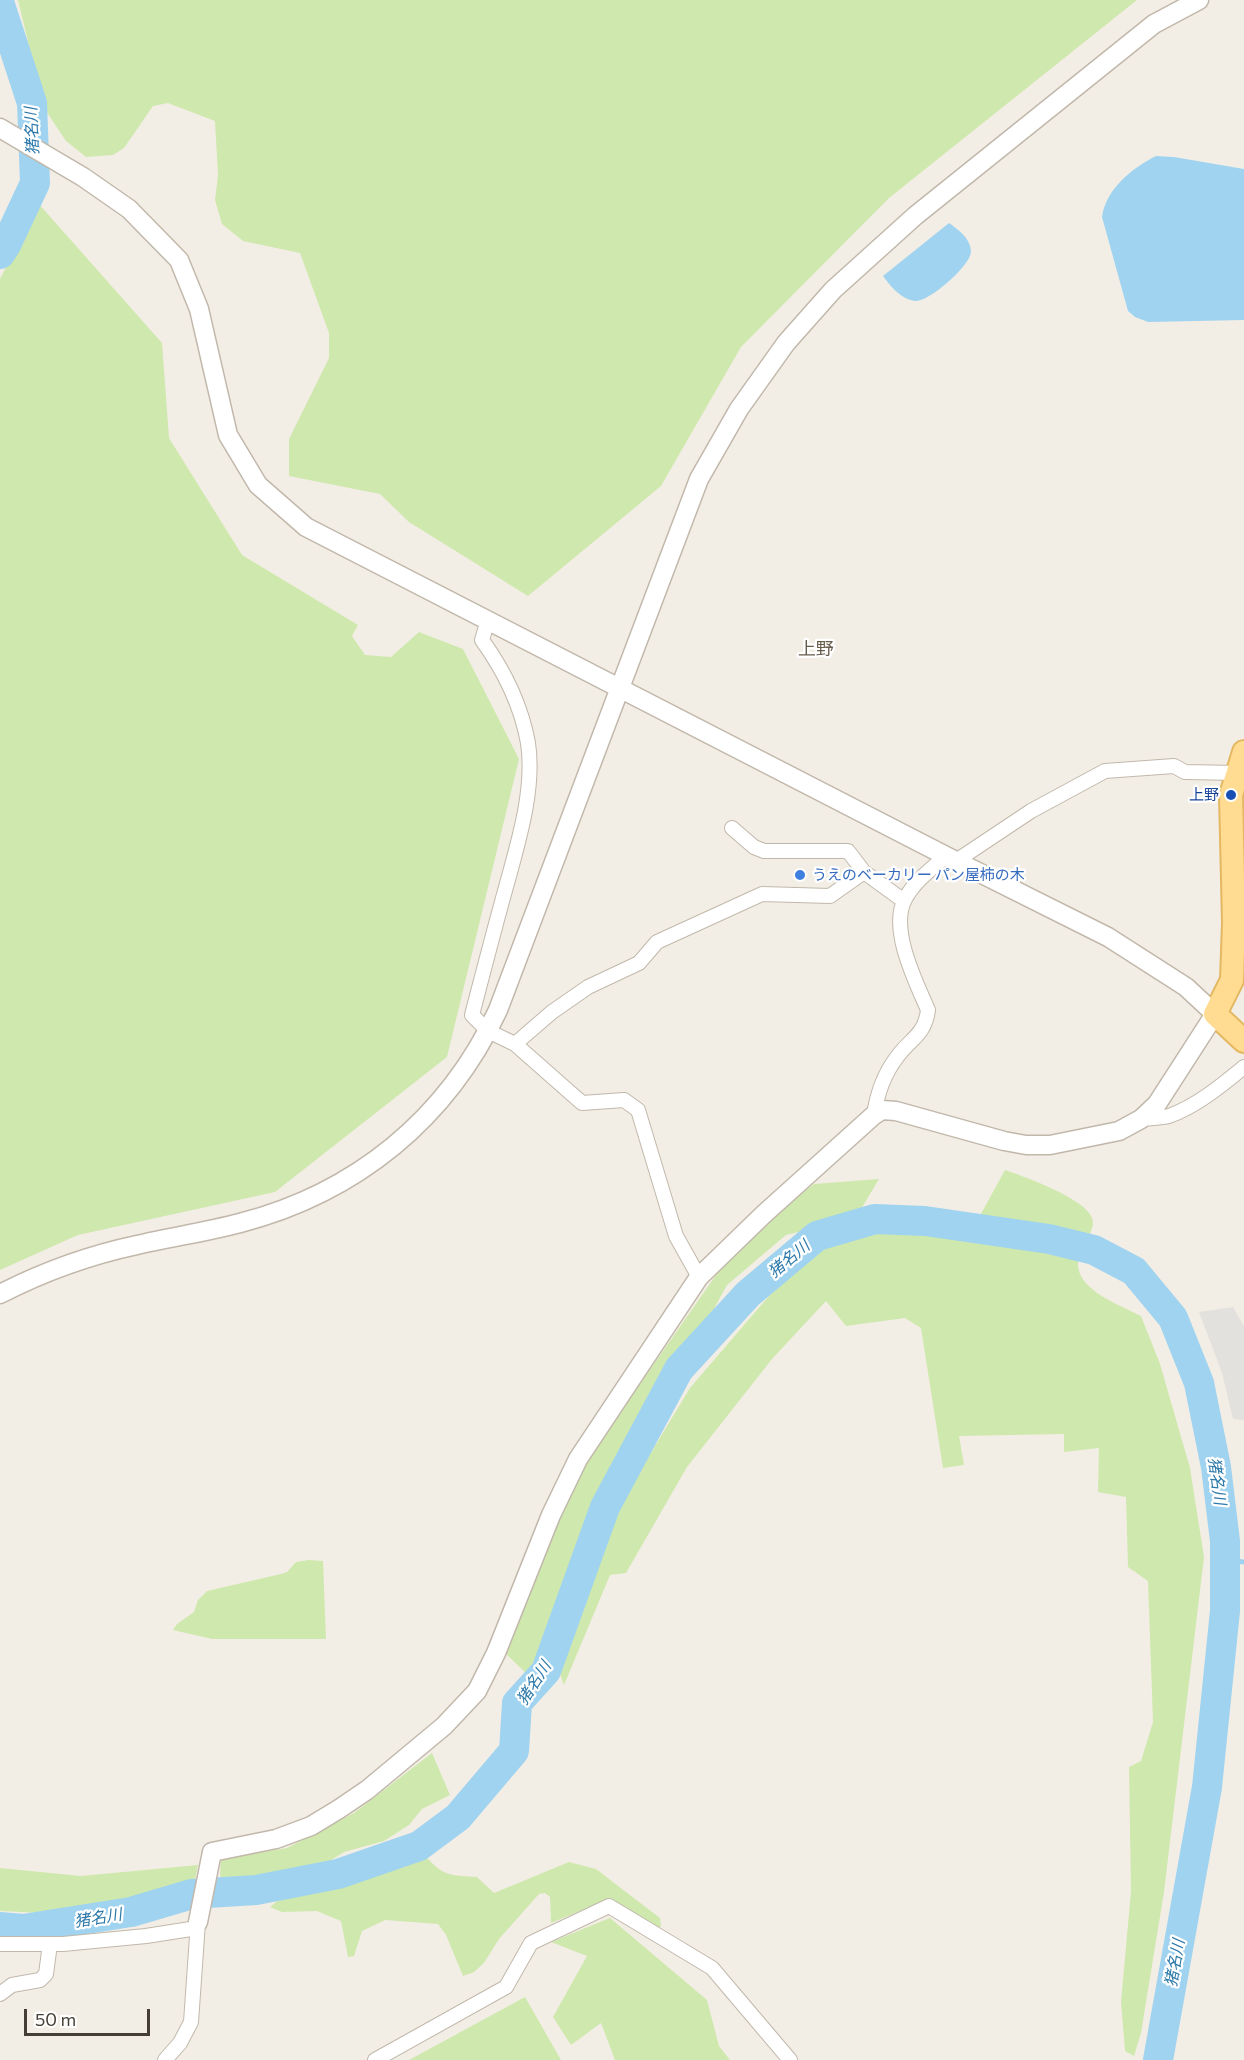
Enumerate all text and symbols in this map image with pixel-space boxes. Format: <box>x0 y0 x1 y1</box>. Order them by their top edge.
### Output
water label: 猪名川 <box>21 107 43 155</box>
district label: 上野 <box>798 638 834 660</box>
place label: 上野 <box>1189 786 1219 804</box>
marker: 上野 <box>1224 788 1238 802</box>
place label: うえのベーカリー パン屋柿の木 <box>812 866 1025 884</box>
marker: うえのベーカリー パン屋柿の木 <box>793 868 807 882</box>
water label: 猪名川 <box>764 1236 814 1282</box>
water label: 猪名川 <box>1204 1456 1230 1506</box>
water label: 猪名川 <box>513 1658 555 1708</box>
water label: 猪名川 <box>73 1905 123 1931</box>
water label: 猪名川 <box>1161 1938 1189 1988</box>
scale bar <box>27 1997 153 2035</box>
text: 50 m <box>35 2008 76 2030</box>

